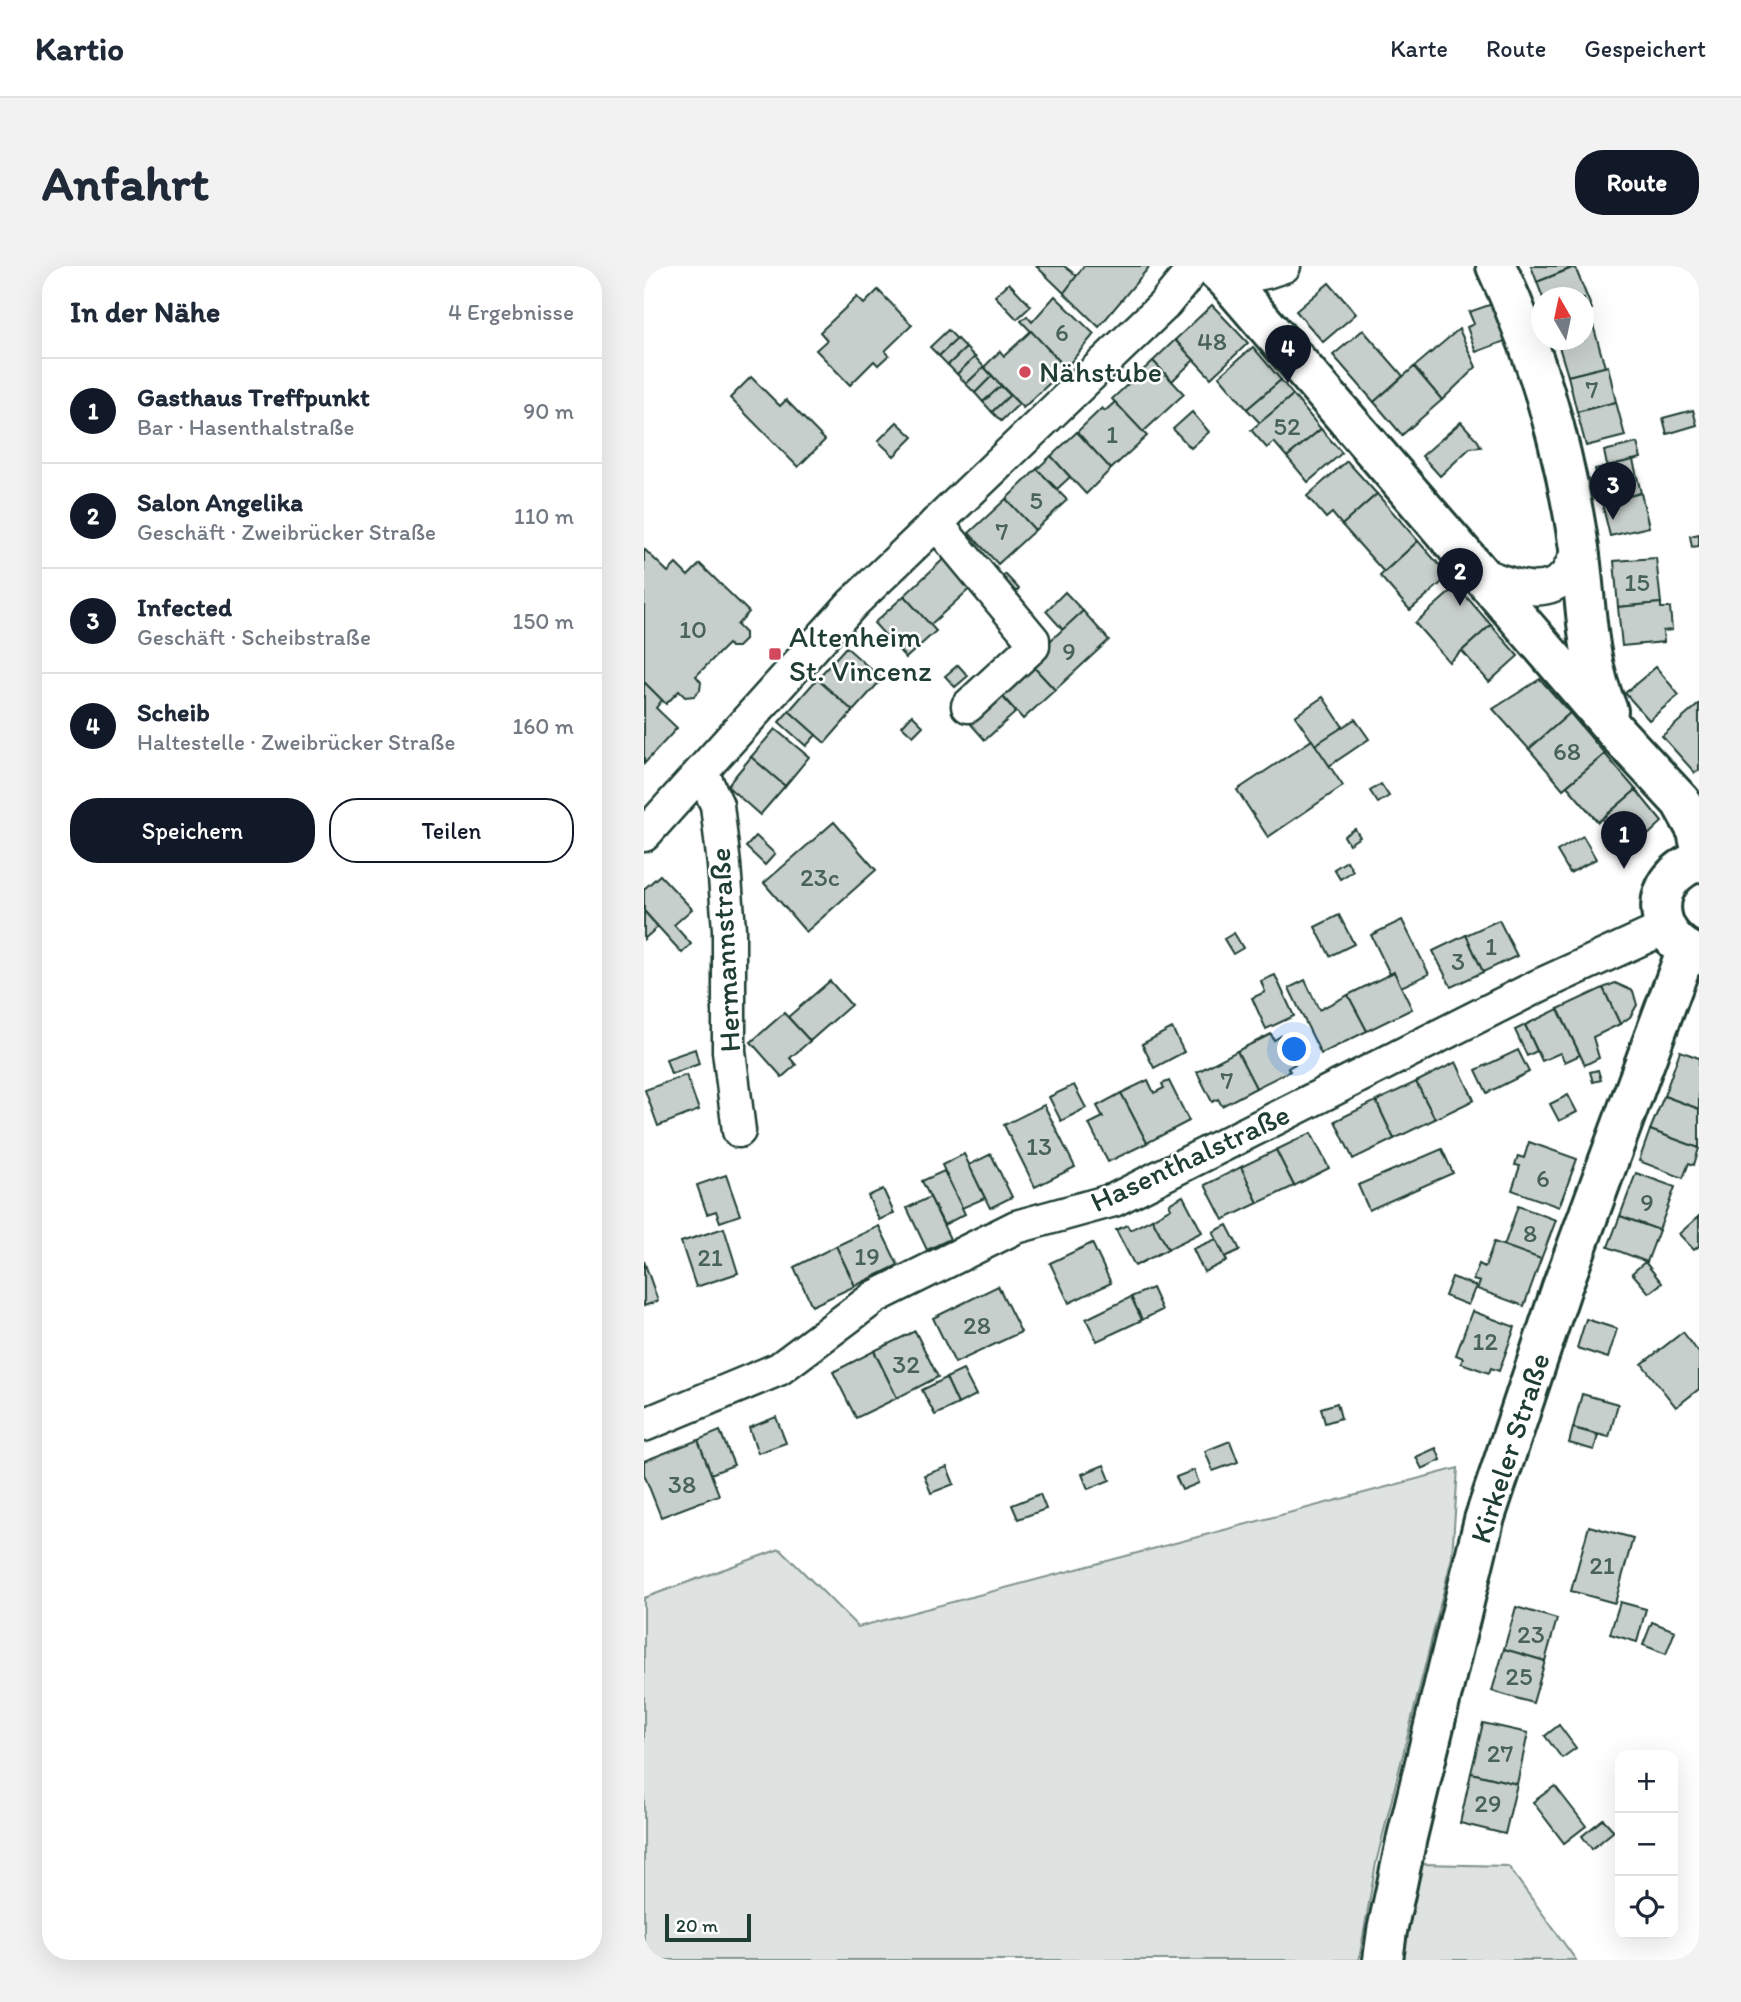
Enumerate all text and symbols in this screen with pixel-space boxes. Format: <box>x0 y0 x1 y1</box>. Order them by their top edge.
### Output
text: Kartio <box>35 29 124 68</box>
text: Karte <box>1390 34 1448 63</box>
text: Route <box>1486 34 1546 63</box>
text: Gespeichert <box>1584 34 1706 63</box>
button: Route <box>1575 150 1699 215</box>
text: Anfahrt <box>42 153 209 212</box>
north arrow <box>1531 287 1594 350</box>
text: In der Nähe <box>70 293 220 330</box>
text: 4 Ergebnisse <box>448 298 574 326</box>
house number: 6 <box>1055 316 1069 348</box>
house number: 48 <box>1197 325 1227 357</box>
pin: 4 <box>1265 325 1311 383</box>
place label: Nähstube <box>1039 353 1162 390</box>
marker: Nähstube <box>1017 364 1033 380</box>
house number: 7 <box>1586 373 1599 405</box>
text: Gasthaus Treffpunkt <box>137 381 370 413</box>
text: 1 <box>88 397 98 425</box>
text: 90 m <box>523 397 574 425</box>
house number: 52 <box>1273 410 1301 442</box>
text: Bar · Hasenthalstraße <box>137 413 354 441</box>
house number: 1 <box>1106 418 1118 450</box>
pin: 3 <box>1590 462 1636 520</box>
house number: 5 <box>1029 484 1043 516</box>
text: Salon Angelika <box>137 486 303 518</box>
text: 2 <box>87 502 99 530</box>
text: 110 m <box>514 502 574 530</box>
house number: 7 <box>996 515 1009 547</box>
text: Geschäft · Zweibrücker Straße <box>137 518 436 546</box>
pin: 2 <box>1437 548 1483 606</box>
house number: 15 <box>1624 566 1650 598</box>
text: Infected <box>137 591 232 623</box>
text: 3 <box>87 607 99 635</box>
text: 150 m <box>513 607 574 635</box>
house number: 10 <box>679 613 707 645</box>
place label: Altenheim St. Vincenz <box>789 618 932 689</box>
text: Geschäft · Scheibstraße <box>137 623 371 651</box>
house number: 9 <box>1062 635 1076 667</box>
marker: Altenheim St. Vincenz <box>767 646 783 662</box>
text: Scheib <box>137 696 210 728</box>
text: 4 <box>86 712 100 740</box>
text: 160 m <box>512 712 574 740</box>
text: Haltestelle · Zweibrücker Straße <box>137 728 455 756</box>
house number: 68 <box>1553 735 1581 767</box>
button: Speichern <box>70 798 315 863</box>
button: Teilen <box>329 798 574 863</box>
pin: 1 <box>1601 811 1647 869</box>
street label: Hermannstraße <box>701 847 748 1053</box>
house number: 23c <box>800 861 840 893</box>
house number: 1 <box>1485 930 1497 962</box>
house number: 3 <box>1451 945 1465 977</box>
your location <box>1277 1032 1311 1066</box>
house number: 7 <box>1221 1064 1234 1096</box>
street label: Hasenthalstraße <box>1084 1095 1295 1220</box>
house number: 13 <box>1026 1130 1052 1162</box>
house number: 6 <box>1536 1162 1550 1194</box>
house number: 9 <box>1640 1186 1654 1218</box>
house number: 8 <box>1523 1217 1537 1249</box>
house number: 19 <box>854 1240 880 1272</box>
house number: 21 <box>697 1241 723 1273</box>
house number: 28 <box>963 1309 991 1341</box>
house number: 12 <box>1472 1325 1498 1357</box>
house number: 32 <box>892 1348 920 1380</box>
street label: Kirkeler Straße <box>1461 1348 1558 1548</box>
house number: 38 <box>668 1468 696 1500</box>
house number: 21 <box>1589 1549 1615 1581</box>
house number: 23 <box>1517 1618 1545 1650</box>
house number: 25 <box>1505 1660 1533 1692</box>
house number: 27 <box>1487 1737 1513 1769</box>
map controls <box>1615 1750 1678 1939</box>
button: + <box>1615 1750 1678 1813</box>
house number: 29 <box>1474 1787 1502 1819</box>
button: − <box>1615 1813 1678 1876</box>
button: locate <box>1615 1876 1678 1939</box>
scale bar <box>665 1911 751 1943</box>
text: 20 m <box>676 1914 718 1937</box>

